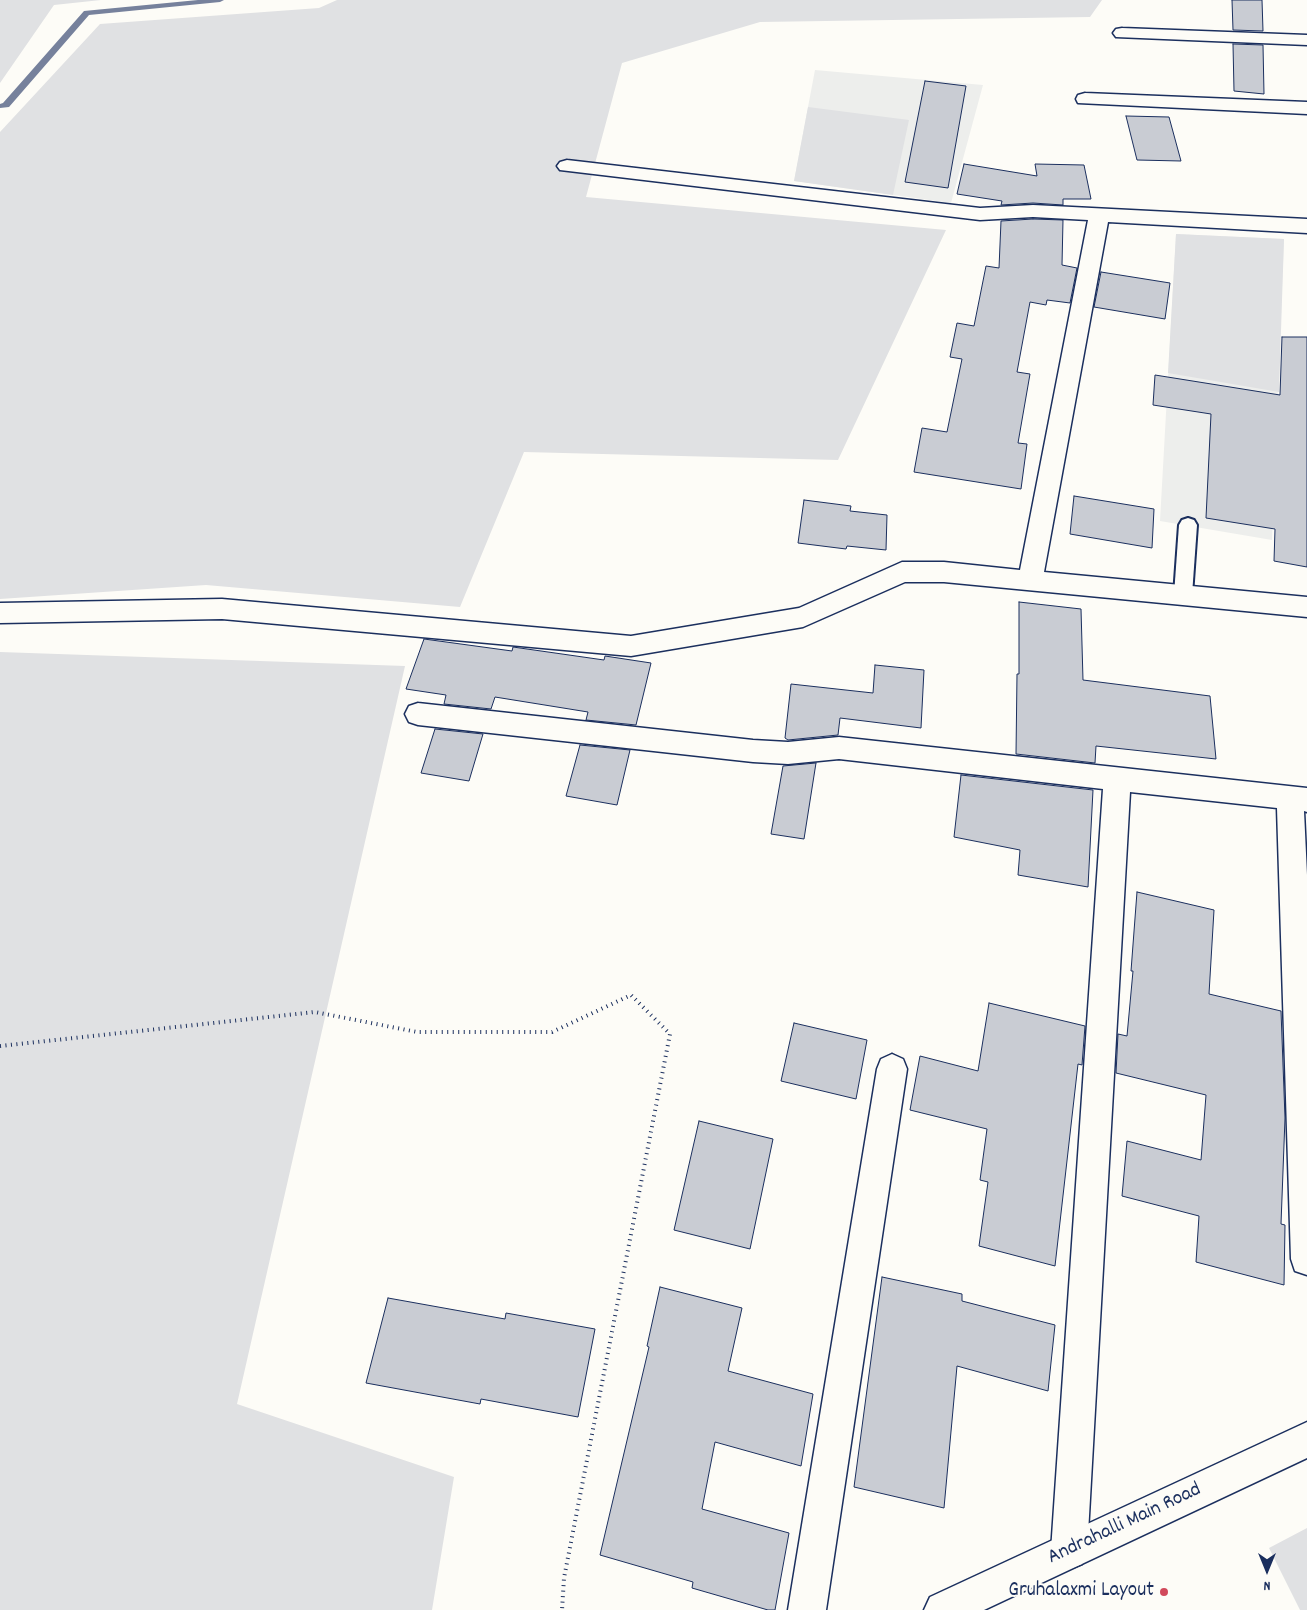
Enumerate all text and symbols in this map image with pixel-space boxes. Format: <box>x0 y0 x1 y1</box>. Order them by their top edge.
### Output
street label: Andrahalli Main Road <box>1044 1478 1206 1572</box>
north arrow <box>1242 1545 1292 1595</box>
text: N <box>1264 1575 1270 1595</box>
place label: Gruhalaxmi Layout <box>1008 1579 1154 1605</box>
marker: Gruhalaxmi Layout <box>1158 1586 1170 1598</box>

